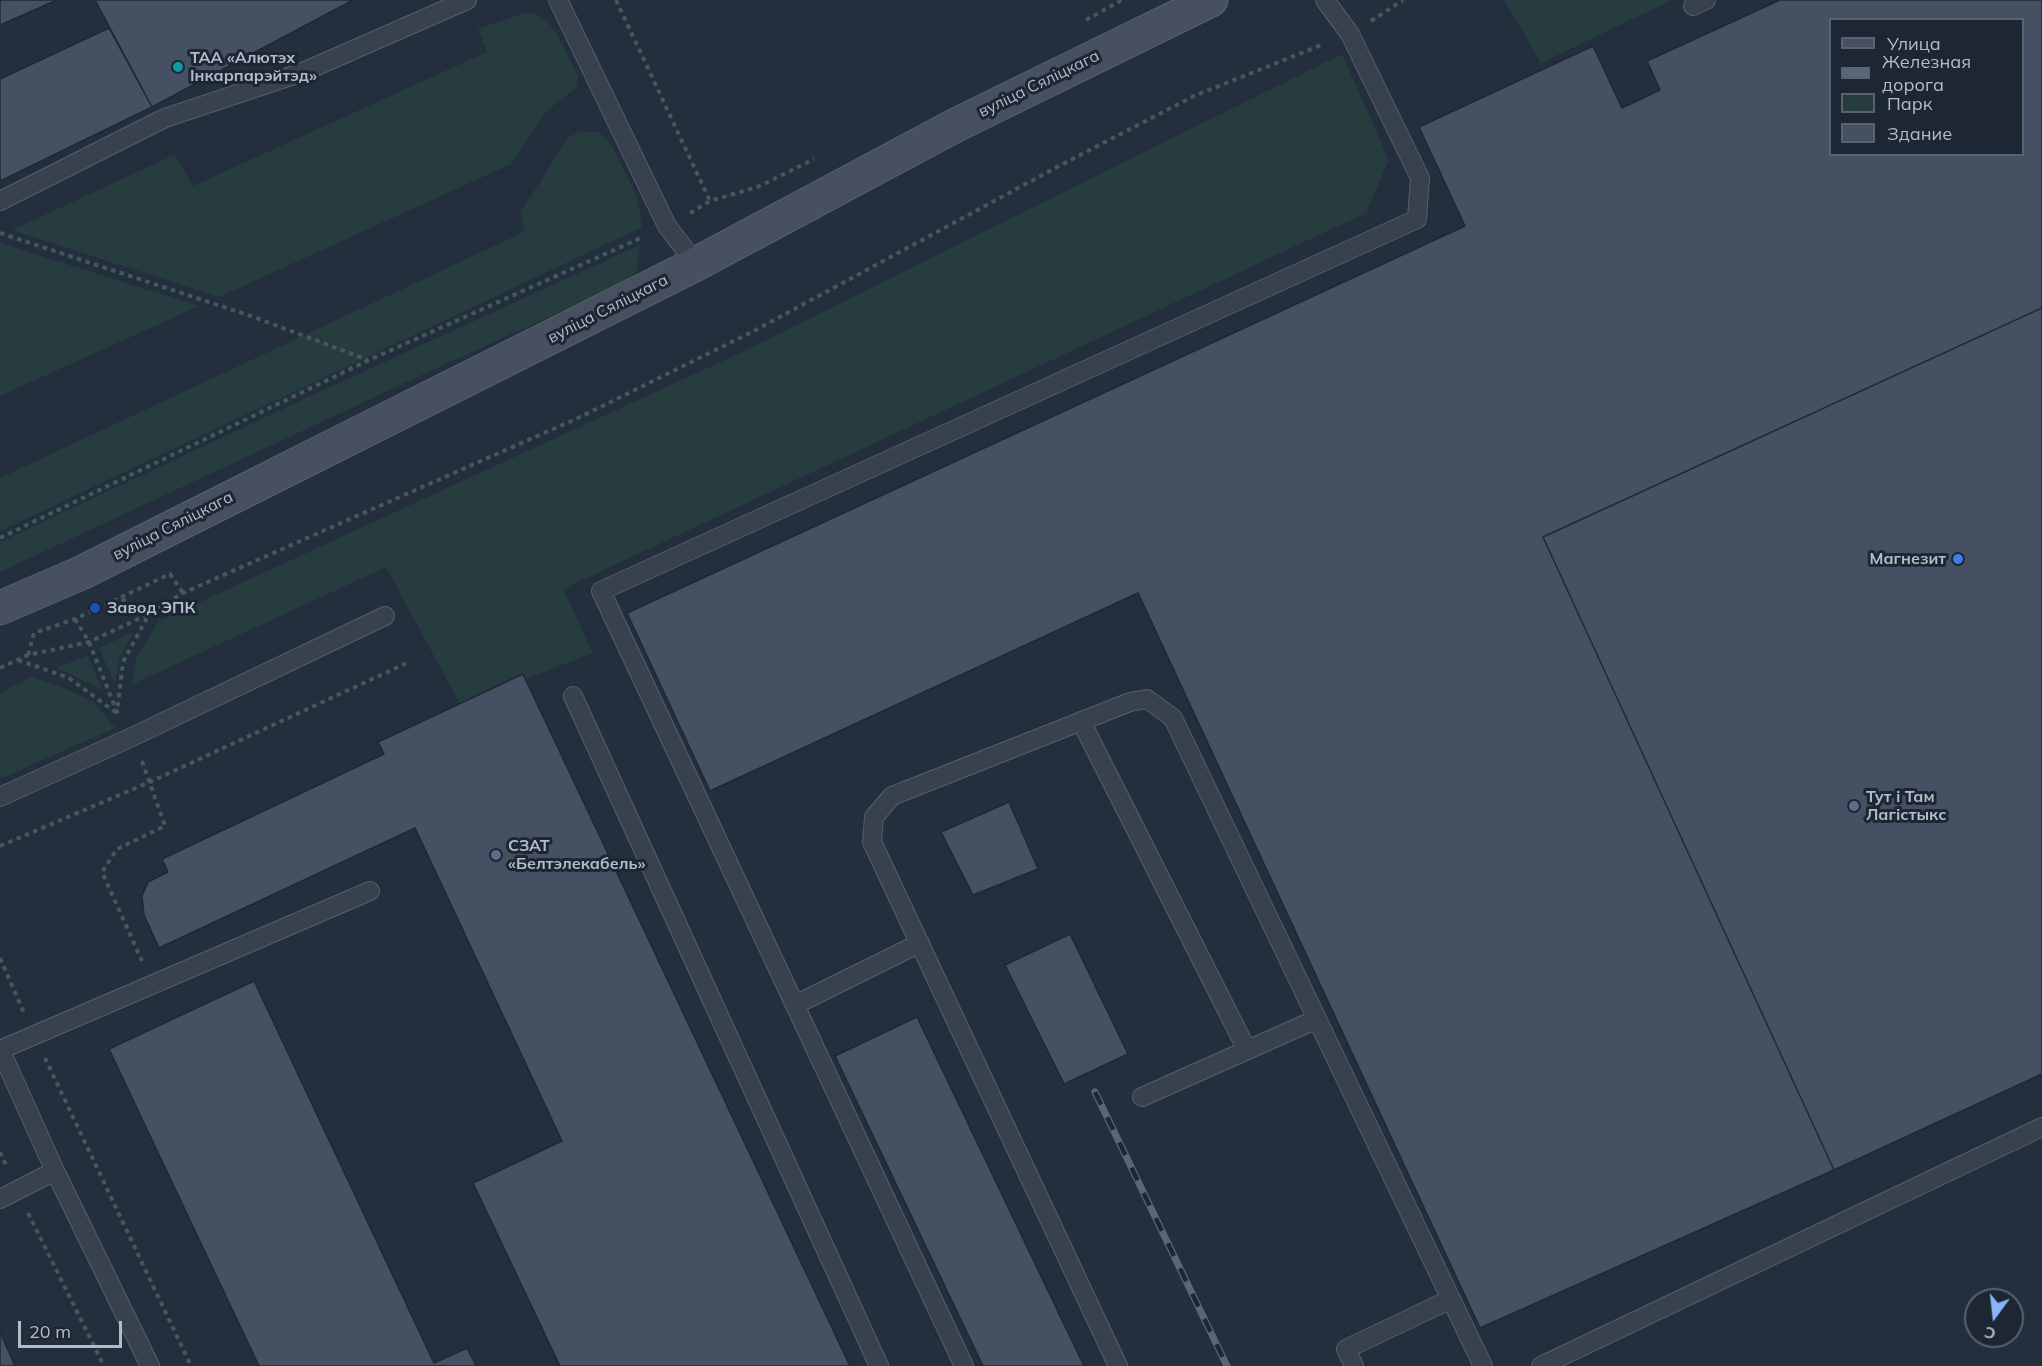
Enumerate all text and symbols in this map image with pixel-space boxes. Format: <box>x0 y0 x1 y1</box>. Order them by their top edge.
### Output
legend <box>1829 18 2024 156</box>
text: Улица <box>1887 32 1941 55</box>
street label: вуліца Сяліцкага <box>975 46 1103 122</box>
place label: ТАА «Алютэх Інкарпарэйтэд» <box>190 48 317 86</box>
text: Железная дорога <box>1882 50 1971 96</box>
marker: ТАА «Алютэх Інкарпарэйтэд» <box>171 60 185 74</box>
text: Парк <box>1887 92 1932 115</box>
text: Здание <box>1887 122 1952 145</box>
street label: вуліца Сяліцкага <box>545 270 671 348</box>
street label: вуліца Сяліцкага <box>110 487 236 565</box>
place label: Магнезит <box>1870 549 1946 569</box>
marker: Магнезит <box>1951 552 1965 566</box>
place label: Завод ЭПК <box>107 598 195 618</box>
marker: Завод ЭПК <box>88 601 102 615</box>
place label: Тут і Там Лагістыкс <box>1866 787 1946 825</box>
marker: Тут і Там Лагістыкс <box>1847 799 1861 813</box>
place label: СЗАТ «Белтэлекабель» <box>508 836 645 874</box>
marker: СЗАТ «Белтэлекабель» <box>489 848 503 862</box>
north arrow <box>1964 1288 2024 1348</box>
scale bar <box>21 1309 124 1347</box>
text: 20 m <box>29 1320 71 1343</box>
text: С <box>1982 1322 1998 1345</box>

